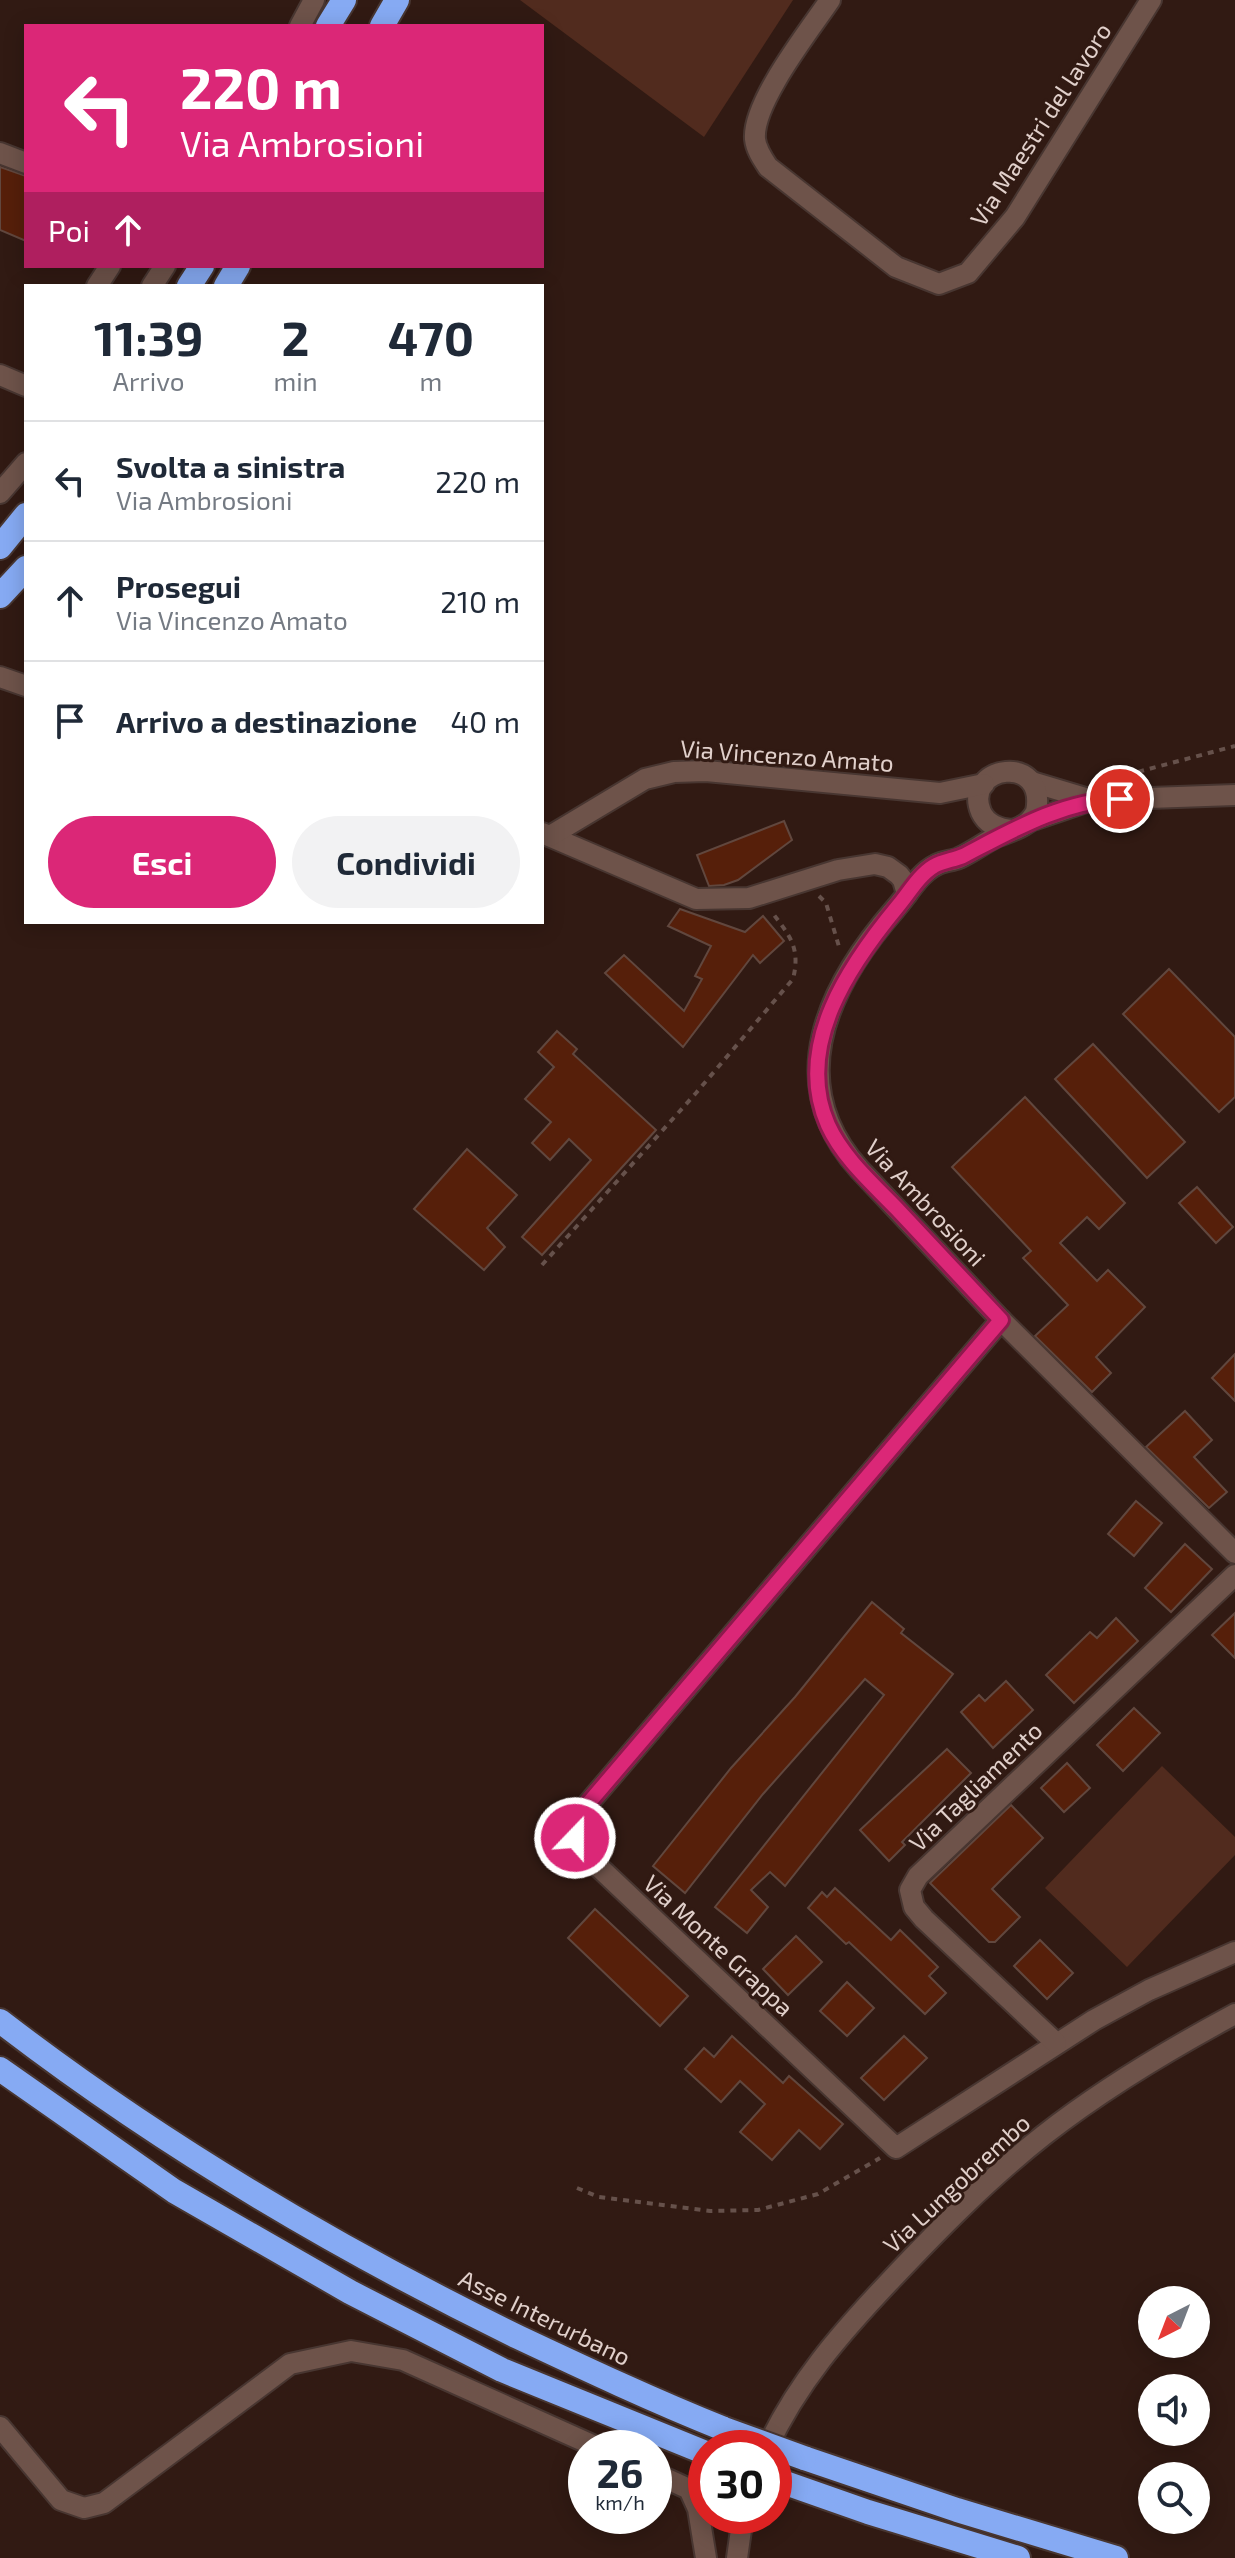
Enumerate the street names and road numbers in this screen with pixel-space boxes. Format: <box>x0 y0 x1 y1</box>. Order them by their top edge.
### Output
street label: Via Maestri del lavoro <box>963 17 1117 231</box>
street label: Via Vincenzo Amato <box>679 733 895 777</box>
street label: Via Ambrosioni <box>860 1133 992 1271</box>
street label: Via Tagliamento <box>902 1715 1048 1857</box>
street label: Via Monte Grappa <box>638 1868 800 2022</box>
street label: Via Lungobrembo <box>877 2108 1035 2258</box>
street label: Asse Interurbano <box>455 2263 635 2371</box>

